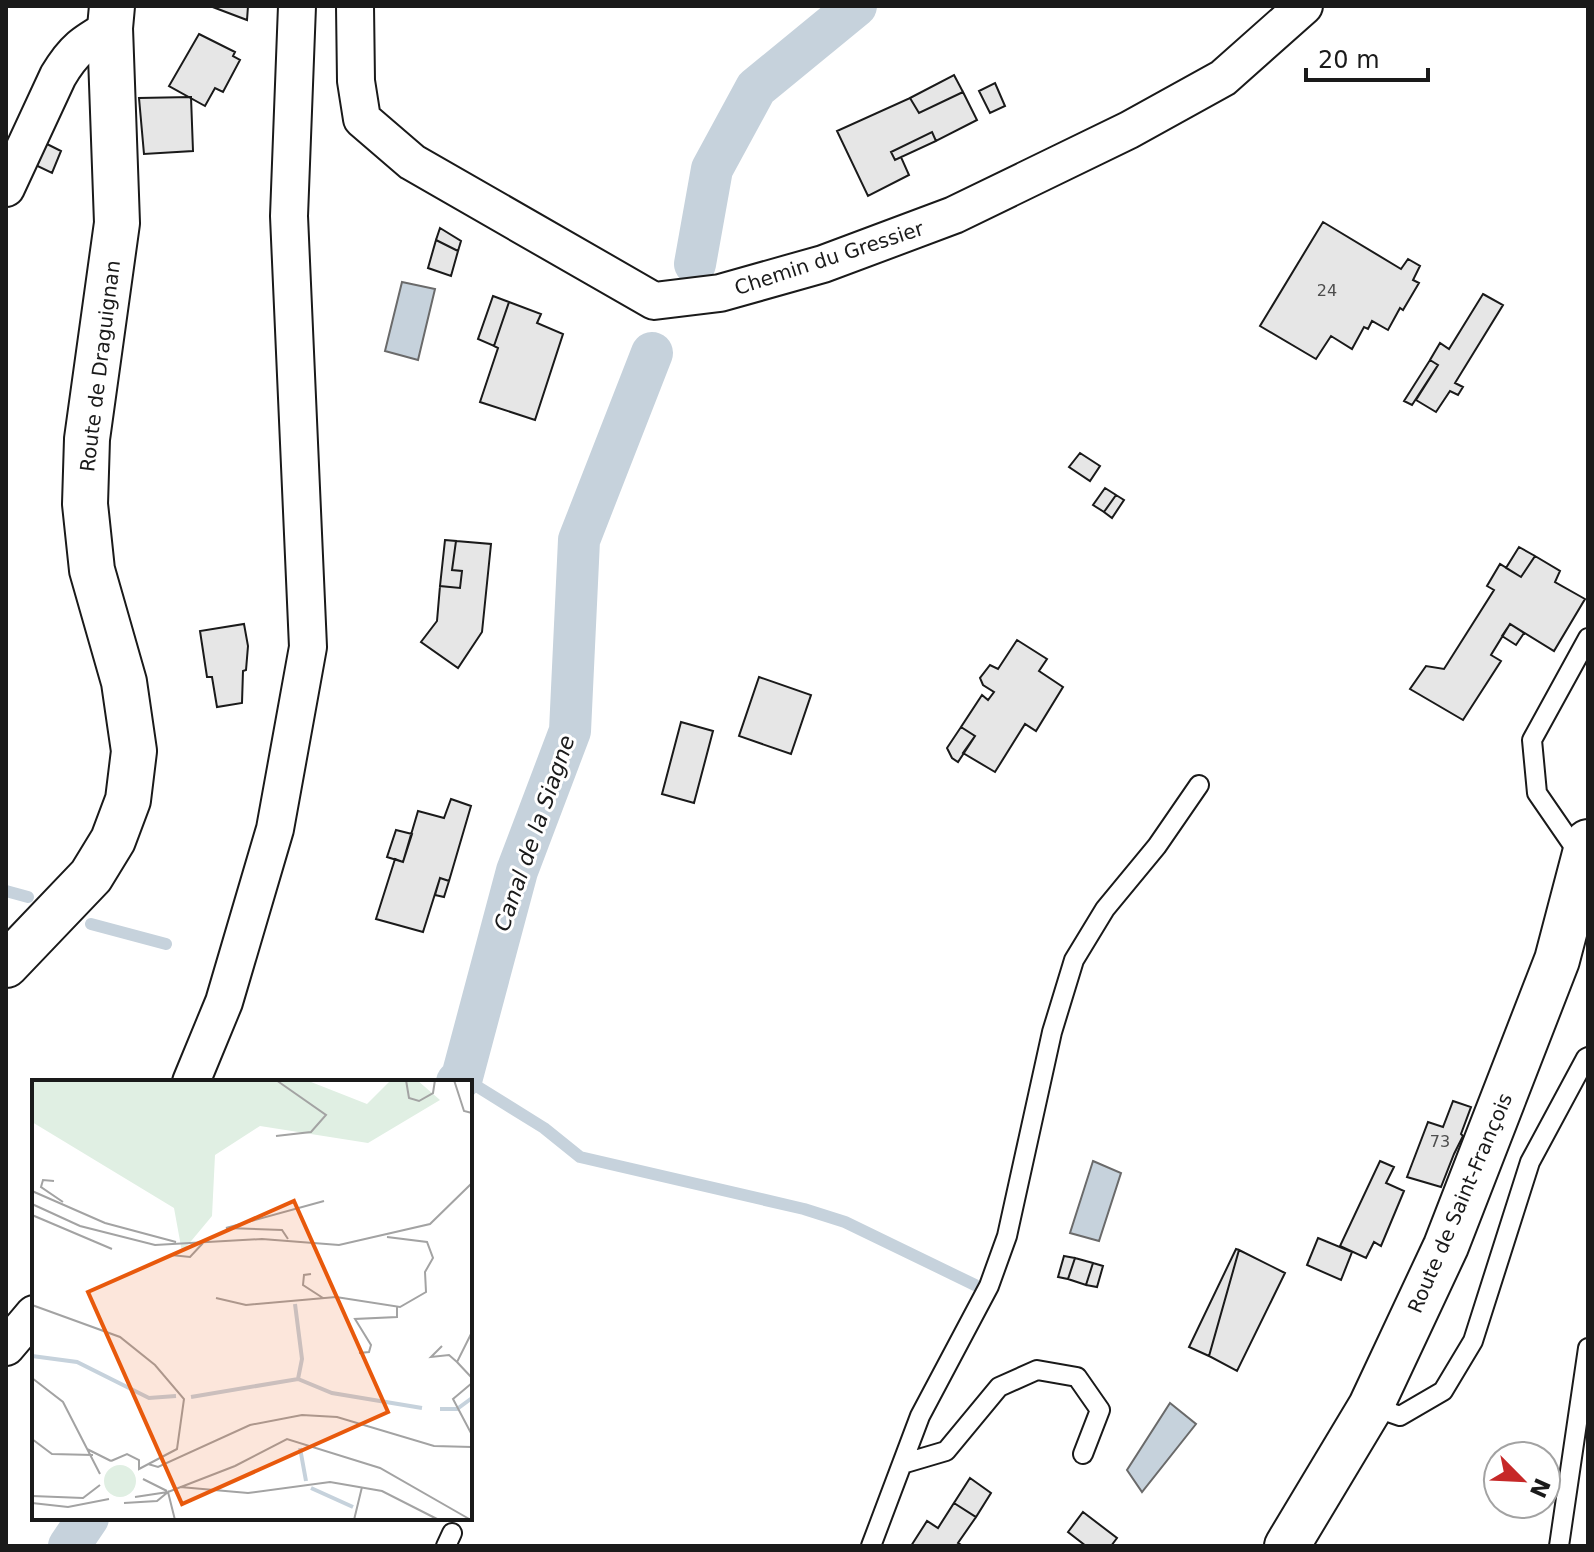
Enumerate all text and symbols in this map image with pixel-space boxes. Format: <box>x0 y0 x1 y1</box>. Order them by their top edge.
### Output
scale bar <box>1306 32 1428 82</box>
text: 20 m <box>1318 46 1380 74</box>
street label: Chemin du Gressier <box>731 216 927 300</box>
street label: Route de Draguignan <box>75 259 125 473</box>
house number: 24 <box>1317 281 1337 300</box>
water label: Canal de la Siagne <box>489 732 580 934</box>
inset map <box>32 1080 472 1520</box>
street label: Route de Saint-François <box>1403 1089 1517 1317</box>
house number: 73 <box>1430 1132 1450 1151</box>
north arrow <box>1482 1440 1562 1520</box>
text: N <box>1525 1474 1555 1501</box>

